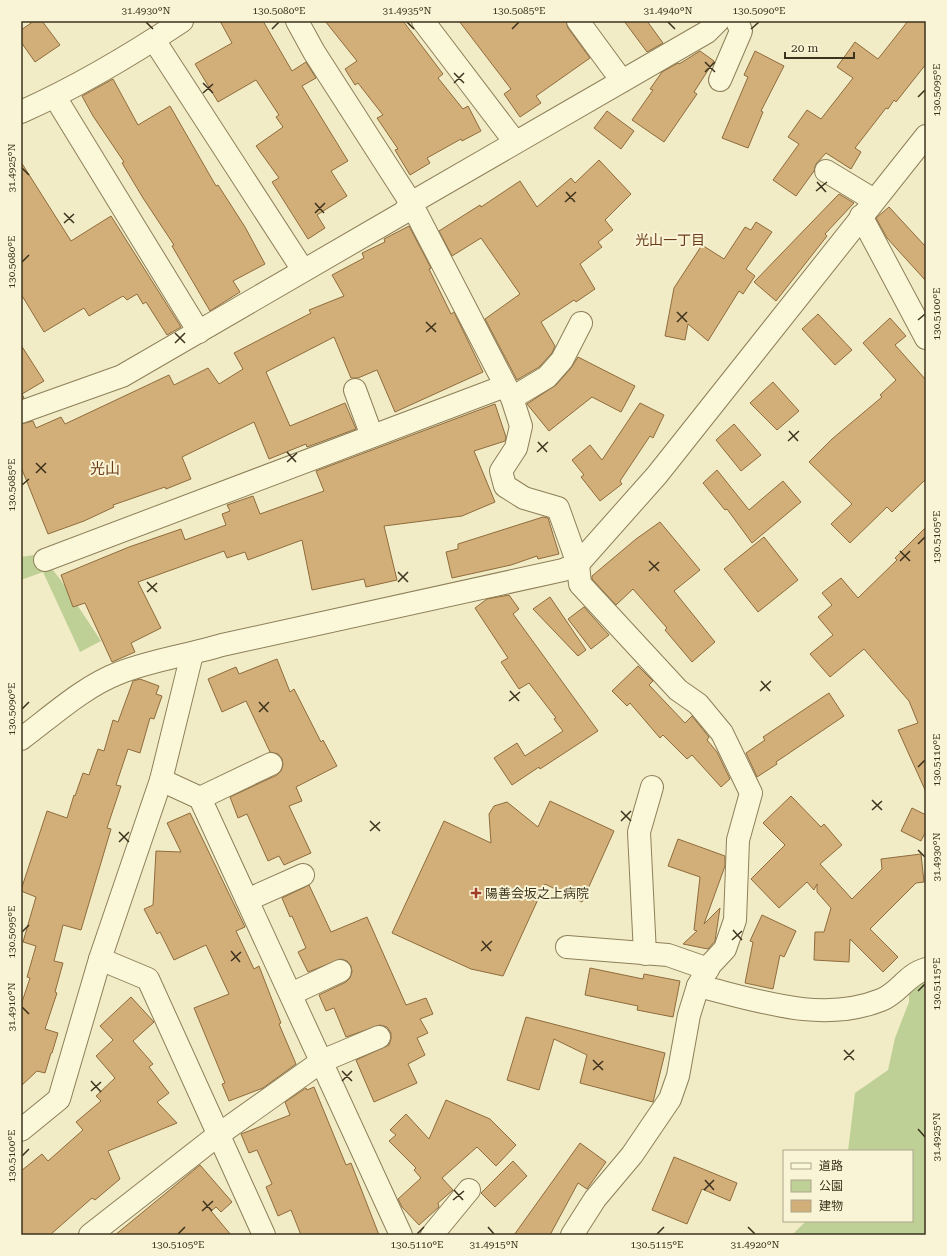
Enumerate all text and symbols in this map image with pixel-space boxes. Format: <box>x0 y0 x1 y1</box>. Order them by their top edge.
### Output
text: 31.4930°N <box>121 5 171 16</box>
text: 130.5080°E <box>252 5 306 16</box>
text: 31.4935°N <box>382 5 432 16</box>
text: 130.5085°E <box>492 5 546 16</box>
text: 31.4940°N <box>643 5 693 16</box>
text: 130.5090°E <box>732 5 786 16</box>
scale bar <box>785 34 854 60</box>
text: 20 m <box>791 41 818 55</box>
text: 130.5095°E <box>931 63 942 117</box>
text: 31.4925°N <box>6 143 17 193</box>
district label: 光山一丁目 <box>635 232 705 248</box>
text: 130.5080°E <box>6 235 17 289</box>
text: 130.5100°E <box>931 287 942 341</box>
text: 130.5085°E <box>6 458 17 512</box>
district label: 光山 <box>90 460 120 478</box>
text: 130.5105°E <box>931 510 942 564</box>
text: 130.5090°E <box>6 682 17 736</box>
text: 130.5110°E <box>931 733 942 787</box>
text: 31.4930°N <box>931 832 942 882</box>
place label: 陽善会坂之上病院 <box>485 886 589 901</box>
marker: 陽善会坂之上病院 <box>470 887 482 899</box>
text: 130.5095°E <box>6 905 17 959</box>
text: 130.5115°E <box>931 957 942 1011</box>
text: 31.4910°N <box>6 982 17 1032</box>
text: 31.4925°N <box>931 1112 942 1162</box>
text: 130.5100°E <box>6 1129 17 1183</box>
legend <box>783 1150 913 1222</box>
text: 道路 <box>819 1159 843 1173</box>
text: 公園 <box>819 1179 843 1193</box>
text: 建物 <box>819 1199 843 1213</box>
text: 130.5105°E <box>151 1239 205 1250</box>
text: 130.5110°E <box>390 1239 444 1250</box>
text: 31.4915°N <box>469 1239 519 1250</box>
text: 130.5115°E <box>630 1239 684 1250</box>
text: 31.4920°N <box>730 1239 780 1250</box>

